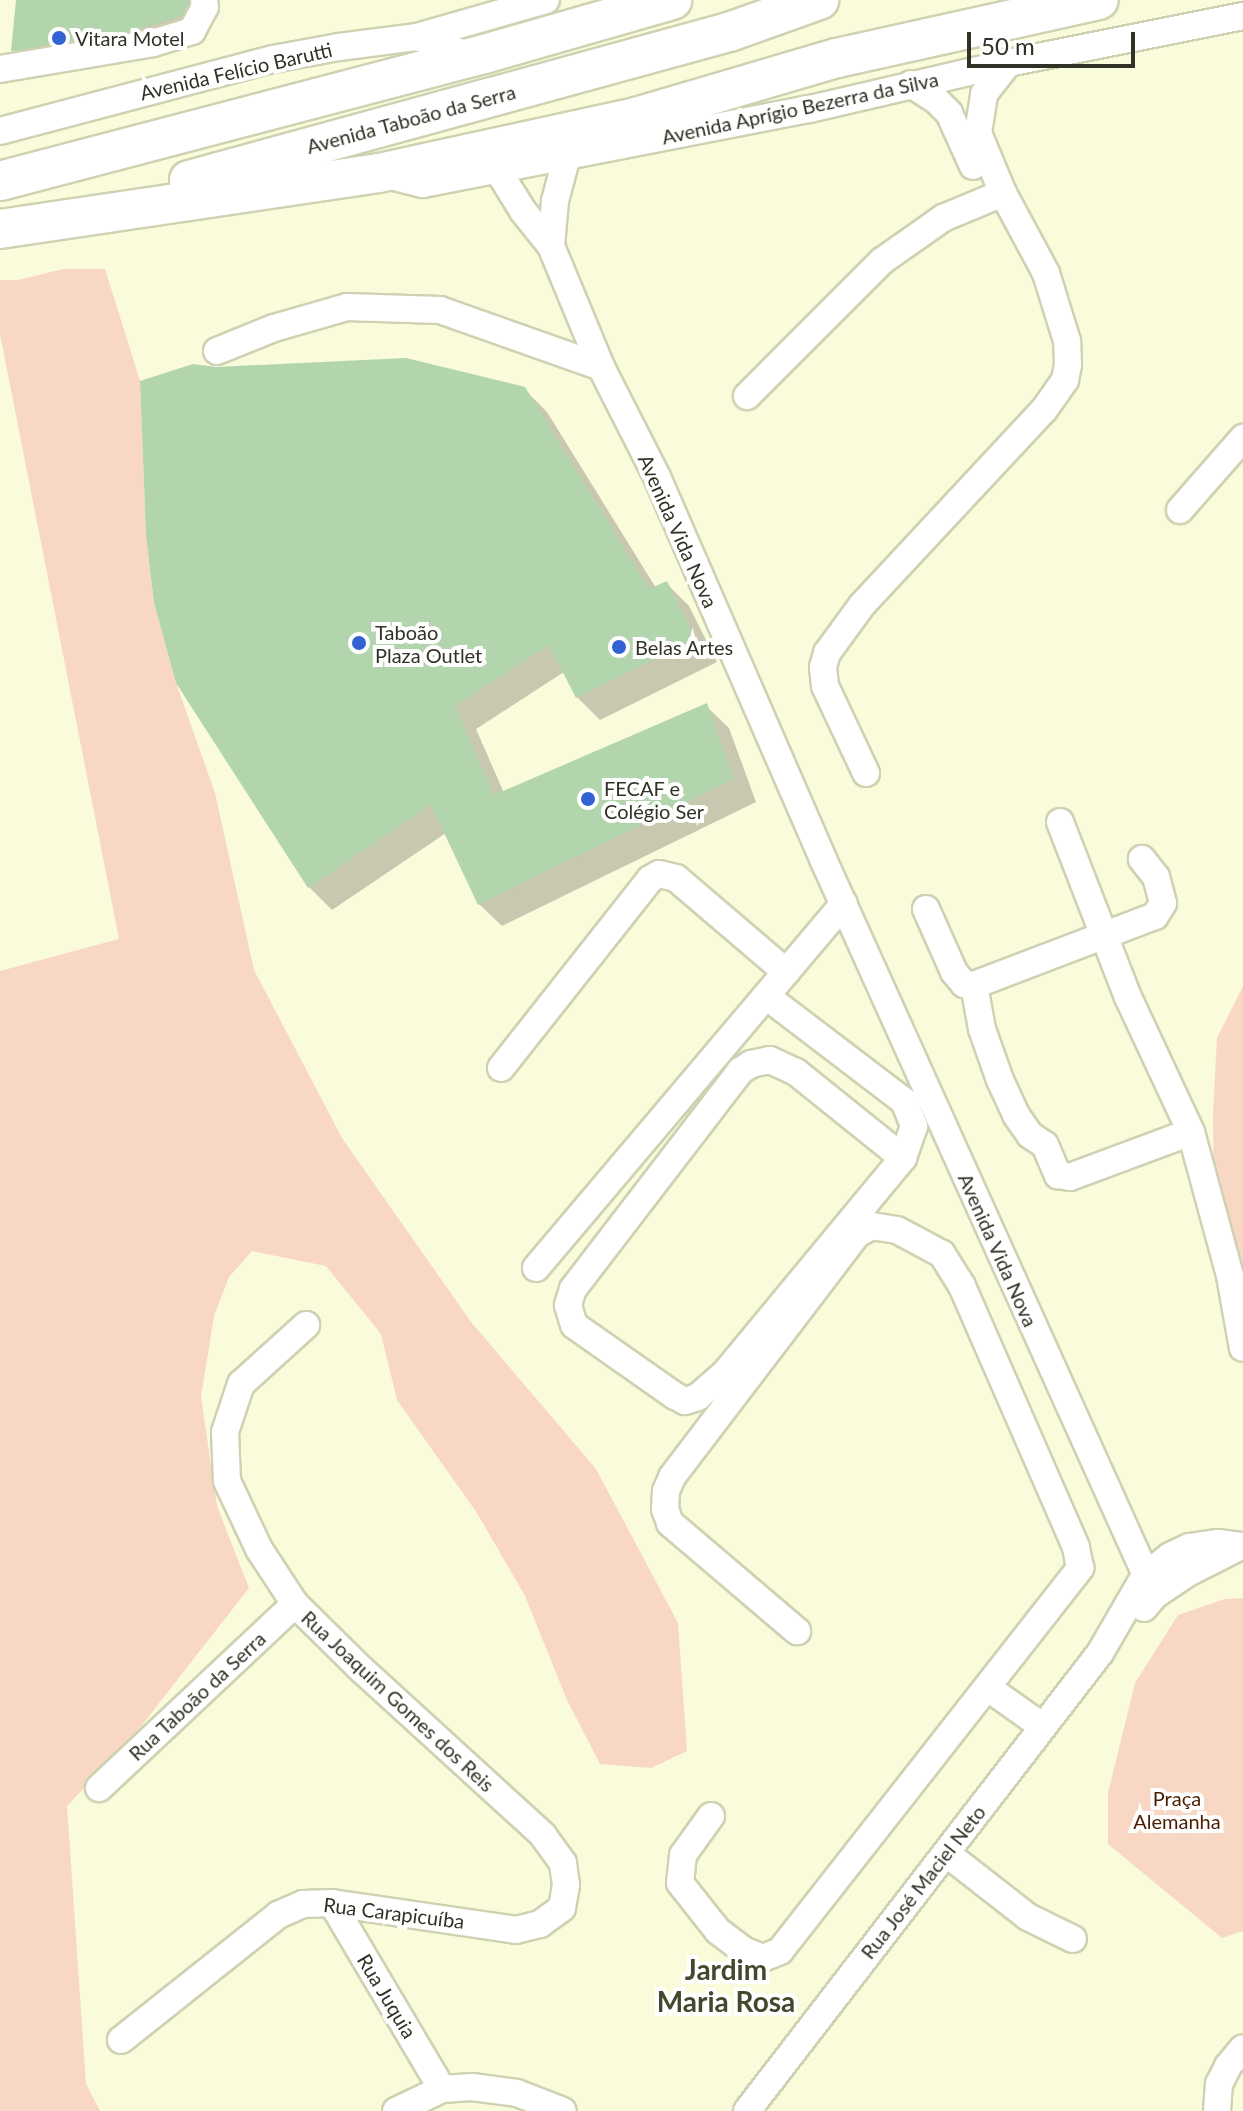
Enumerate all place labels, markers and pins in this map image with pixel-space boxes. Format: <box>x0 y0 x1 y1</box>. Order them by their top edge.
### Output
place label: Vitara Motel <box>75 26 184 50</box>
marker: Vitara Motel <box>50 29 68 47</box>
place label: Taboão Plaza Outlet <box>375 620 482 667</box>
marker: Taboão Plaza Outlet <box>350 634 368 652</box>
place label: Belas Artes <box>635 635 734 659</box>
marker: Belas Artes <box>610 638 628 656</box>
place label: FECAF e Colégio Ser <box>604 776 704 823</box>
marker: FECAF e Colégio Ser <box>579 790 597 808</box>

